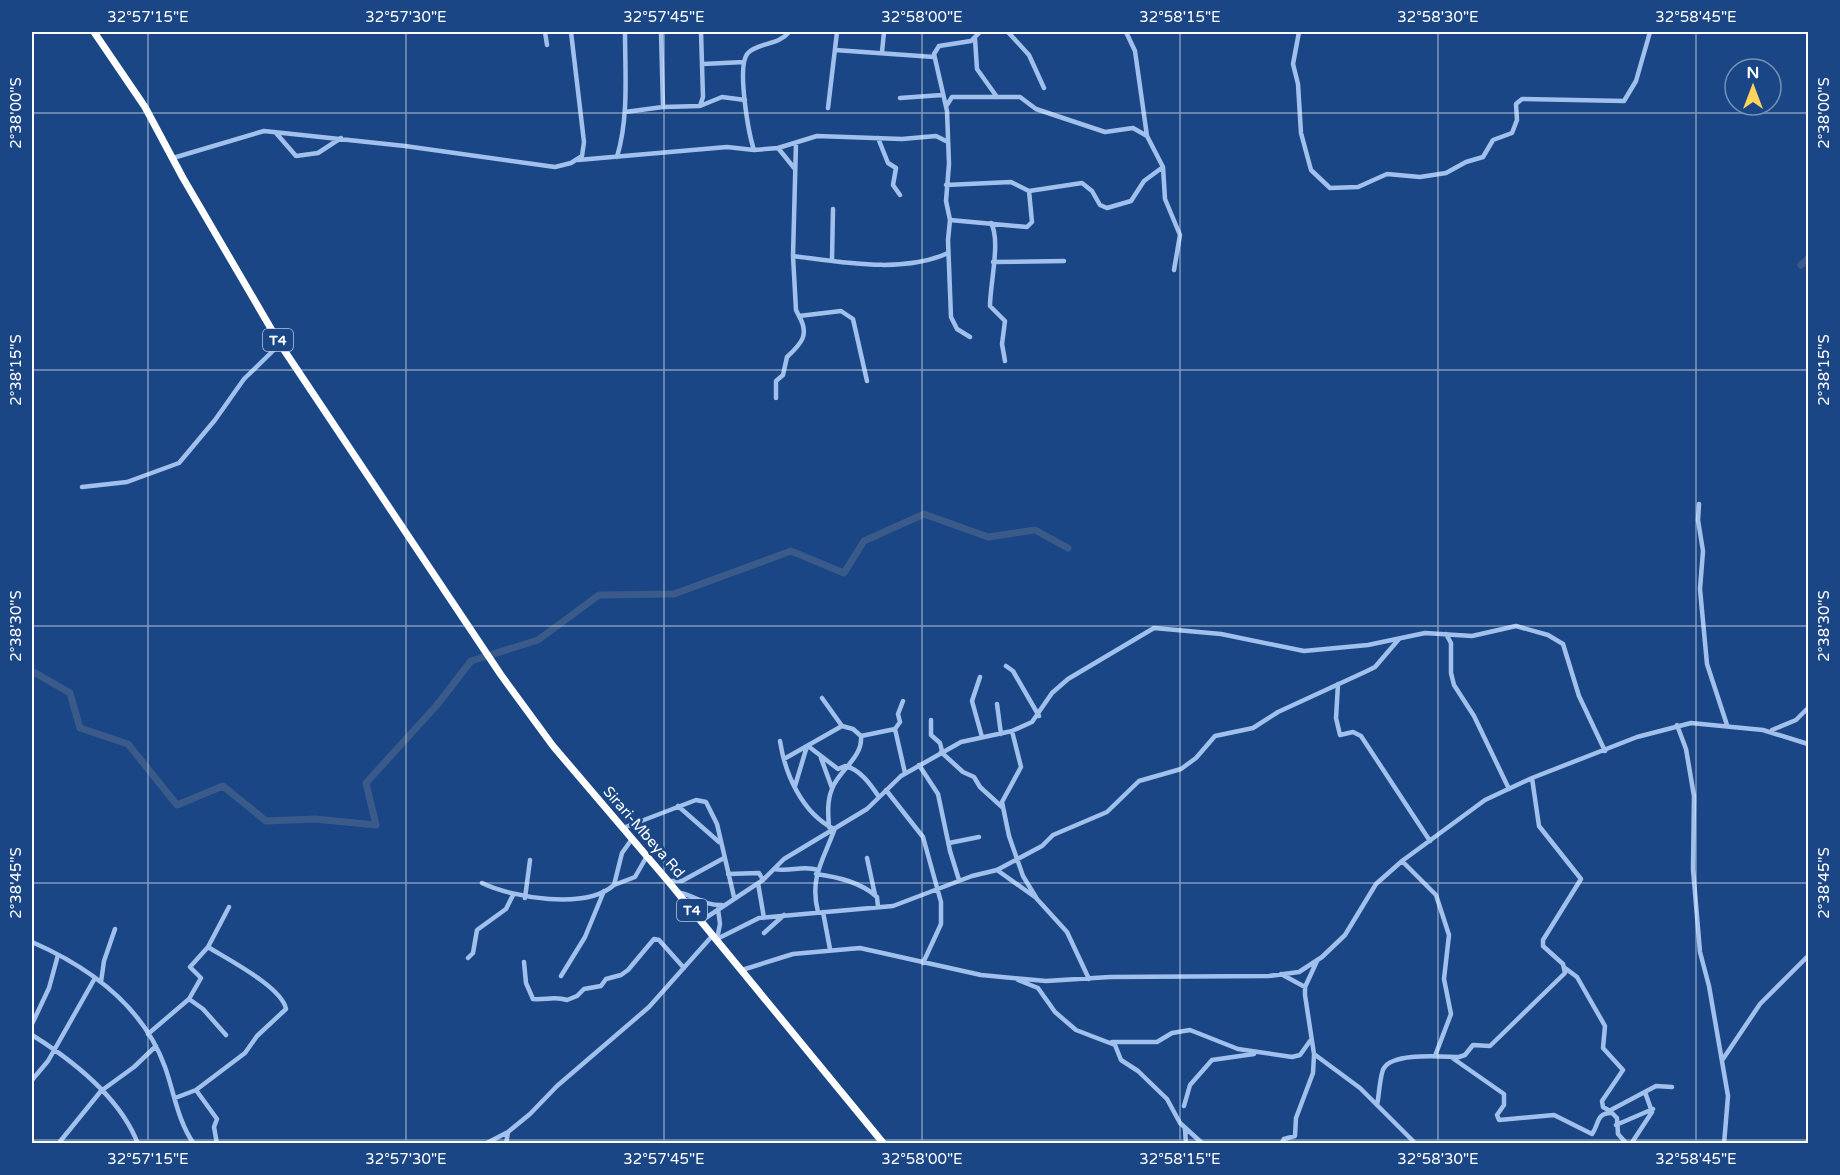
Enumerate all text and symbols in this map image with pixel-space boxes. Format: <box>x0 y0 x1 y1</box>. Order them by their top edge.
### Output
text: 32°57'15"E <box>107 8 189 26</box>
text: 32°57'30"E <box>365 8 447 26</box>
text: 32°57'45"E <box>623 8 705 26</box>
text: 32°58'00"E <box>881 8 963 26</box>
text: 32°58'15"E <box>1139 8 1221 26</box>
text: 32°58'30"E <box>1397 8 1479 26</box>
text: 32°58'45"E <box>1655 8 1737 26</box>
north arrow <box>1723 57 1783 117</box>
text: N <box>1747 63 1759 83</box>
text: 2°38'00"S <box>7 77 25 149</box>
text: 2°38'00"S <box>1815 77 1833 149</box>
road number: T4 <box>263 329 293 351</box>
text: 2°38'15"S <box>7 334 25 406</box>
text: 2°38'15"S <box>1815 334 1833 406</box>
text: 2°38'30"S <box>7 590 25 662</box>
text: 2°38'30"S <box>1815 590 1833 662</box>
street label: Sirari-Mbeya Rd <box>599 783 689 881</box>
text: 2°38'45"S <box>7 847 25 919</box>
text: 2°38'45"S <box>1815 847 1833 919</box>
road number: T4 <box>677 899 707 921</box>
text: 32°57'15"E <box>107 1150 189 1168</box>
text: 32°57'30"E <box>365 1150 447 1168</box>
text: 32°57'45"E <box>623 1150 705 1168</box>
text: 32°58'00"E <box>881 1150 963 1168</box>
text: 32°58'15"E <box>1139 1150 1221 1168</box>
text: 32°58'30"E <box>1397 1150 1479 1168</box>
text: 32°58'45"E <box>1655 1150 1737 1168</box>

